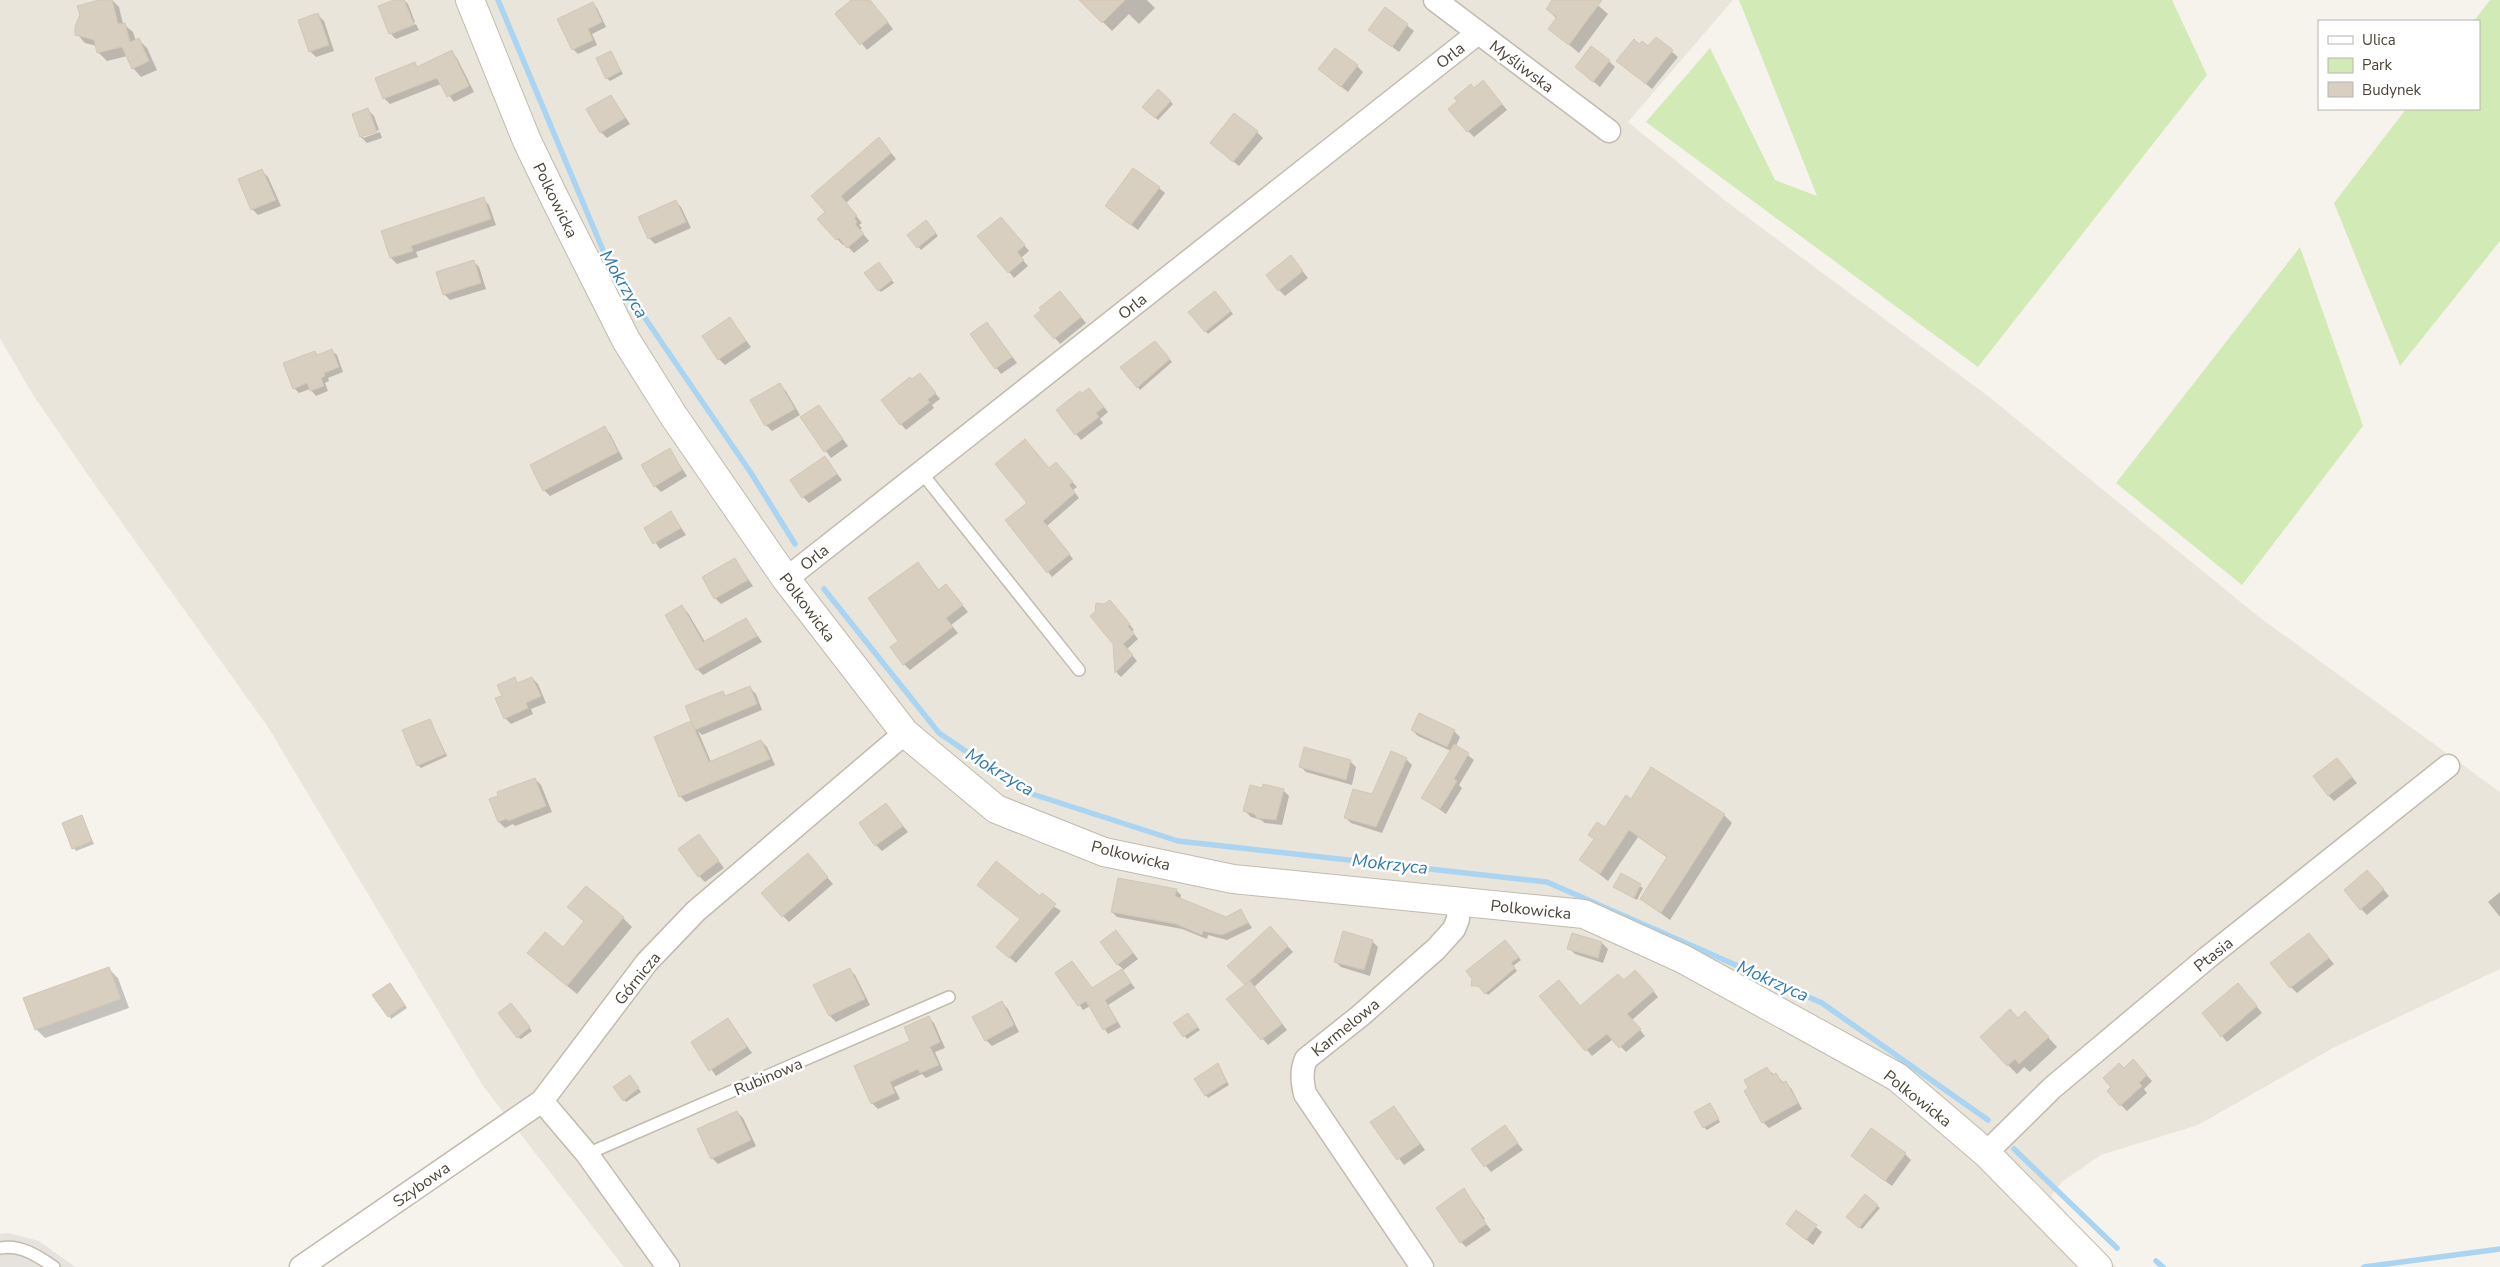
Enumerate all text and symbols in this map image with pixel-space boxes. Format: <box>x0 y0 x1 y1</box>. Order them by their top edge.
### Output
legend <box>2318 20 2480 110</box>
text: Ulica <box>2362 30 2396 50</box>
street label: Myśliwska <box>1485 35 1558 98</box>
street label: Orla <box>1432 38 1470 74</box>
text: Park <box>2362 55 2392 75</box>
text: Budynek <box>2362 80 2422 100</box>
street label: Polkowicka <box>527 159 583 242</box>
water label: Mokrzyca <box>594 245 654 323</box>
street label: Orla <box>1114 289 1152 325</box>
street label: Orla <box>796 540 834 576</box>
street label: Polkowicka <box>774 569 840 647</box>
water label: Mokrzyca <box>961 742 1039 802</box>
street label: Polkowicka <box>1089 836 1173 876</box>
water label: Mokrzyca <box>1351 848 1429 880</box>
street label: Polkowicka <box>1489 895 1572 925</box>
street label: Ptasia <box>2189 932 2238 977</box>
street label: Górnicza <box>610 948 666 1010</box>
water label: Mokrzyca <box>1733 955 1813 1007</box>
street label: Karmelowa <box>1307 994 1384 1062</box>
street label: Rubinowa <box>731 1053 806 1101</box>
street label: Polkowicka <box>1879 1065 1956 1132</box>
street label: Szybowa <box>389 1157 455 1213</box>

